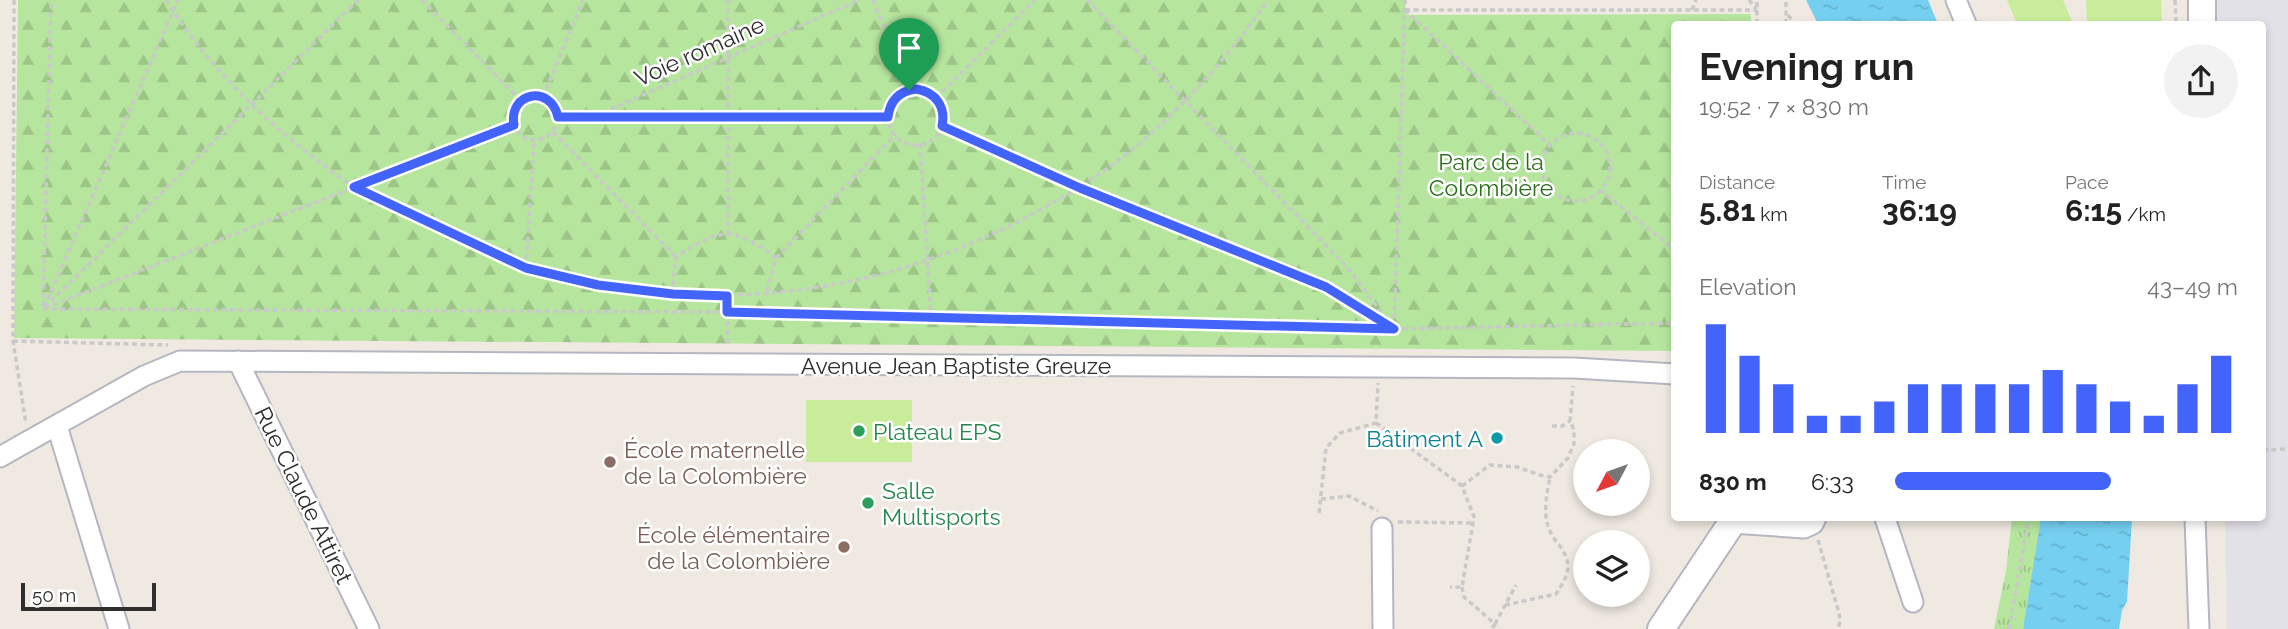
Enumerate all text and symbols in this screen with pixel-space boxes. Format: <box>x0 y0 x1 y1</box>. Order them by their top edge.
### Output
street label: Voie romaine <box>630 10 768 92</box>
pin <box>879 18 939 90</box>
icon: arrive <box>890 29 928 67</box>
text: Evening run <box>1699 44 1914 89</box>
button: share <box>2164 44 2238 118</box>
text: 19:52 · 7 × 830 m <box>1699 93 1869 120</box>
park label: Parc de la Colombière <box>1429 148 1553 201</box>
text: Distance <box>1699 171 1775 193</box>
text: Time <box>1882 171 1926 193</box>
text: Pace <box>2065 171 2109 193</box>
text: 5.81 <box>1699 193 1755 228</box>
text: 36:19 <box>1882 193 1957 228</box>
text: 6:15 <box>2065 193 2122 228</box>
text: km <box>1755 203 1788 225</box>
text: /km <box>2122 203 2166 225</box>
text: Elevation <box>1699 273 1797 300</box>
text: 43–49 m <box>2147 273 2238 300</box>
street label: Avenue Jean Baptiste Greuze <box>801 352 1111 379</box>
street label: Rue Claude Attiret <box>249 402 359 588</box>
place label: Plateau EPS <box>873 418 1001 445</box>
marker: Plateau EPS <box>851 423 867 439</box>
place label: Bâtiment A <box>1366 425 1483 452</box>
marker: Bâtiment A <box>1489 430 1505 446</box>
place label: École maternelle de la Colombière <box>624 436 807 489</box>
north arrow <box>1573 439 1650 516</box>
map controls <box>1573 439 1650 607</box>
marker: École maternelle de la Colombière <box>602 454 618 470</box>
text: 830 m <box>1699 468 1767 495</box>
text: 6:33 <box>1811 468 1854 495</box>
place label: Salle Multisports <box>882 477 1001 530</box>
marker: Salle Multisports <box>860 495 876 511</box>
place label: École élémentaire de la Colombière <box>637 521 830 574</box>
button: layers <box>1573 530 1650 607</box>
marker: École élémentaire de la Colombière <box>836 539 852 555</box>
scale bar <box>21 580 156 612</box>
text: 50 m <box>32 584 76 606</box>

